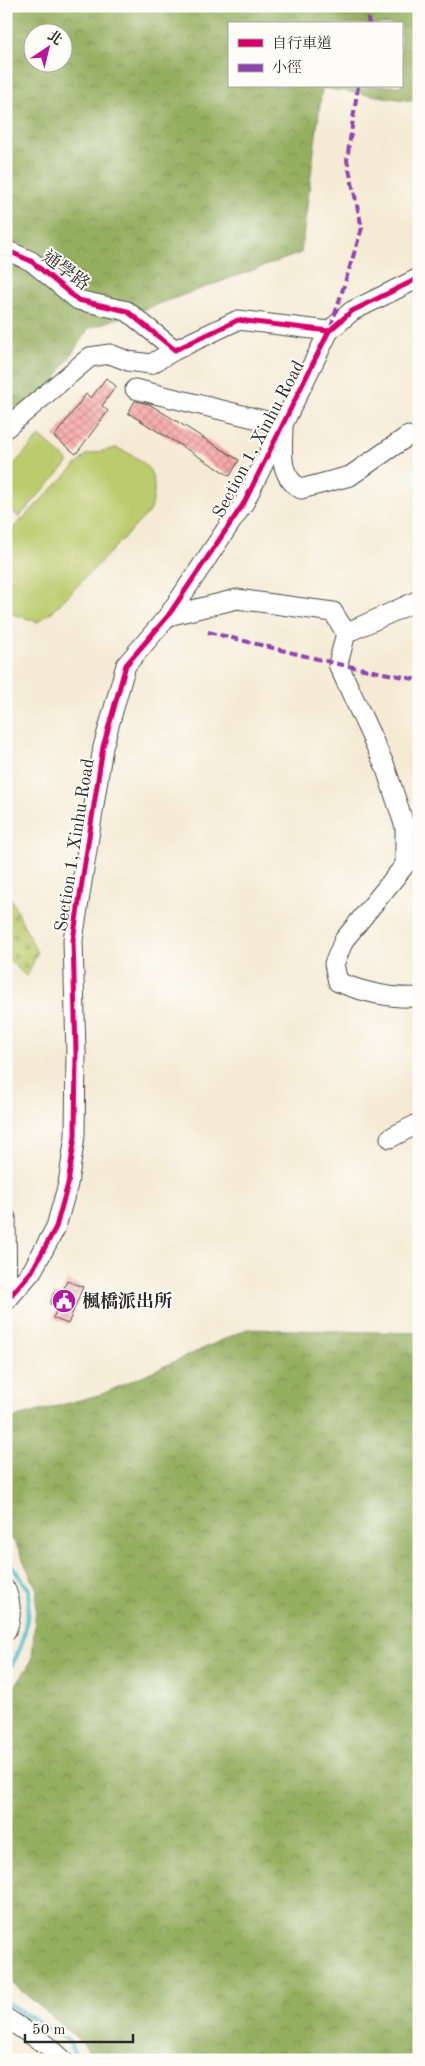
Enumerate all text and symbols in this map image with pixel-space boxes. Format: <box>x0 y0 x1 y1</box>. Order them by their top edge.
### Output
north arrow <box>22 22 72 72</box>
legend <box>228 22 402 88</box>
text: 北 <box>45 28 65 48</box>
text: 自行車道 <box>272 35 332 52</box>
text: 小徑 <box>272 59 302 76</box>
street label: 通學路 <box>38 246 94 294</box>
street label: Section 1, Xinhu Road <box>210 358 308 521</box>
street label: Section 1, Xinhu Road <box>52 757 98 933</box>
public building icon: 楓橋派出所 <box>51 1288 77 1314</box>
place label: 楓橋派出所 <box>82 1291 173 1311</box>
scale bar <box>25 2011 132 2043</box>
text: 50 m <box>32 2023 66 2038</box>

